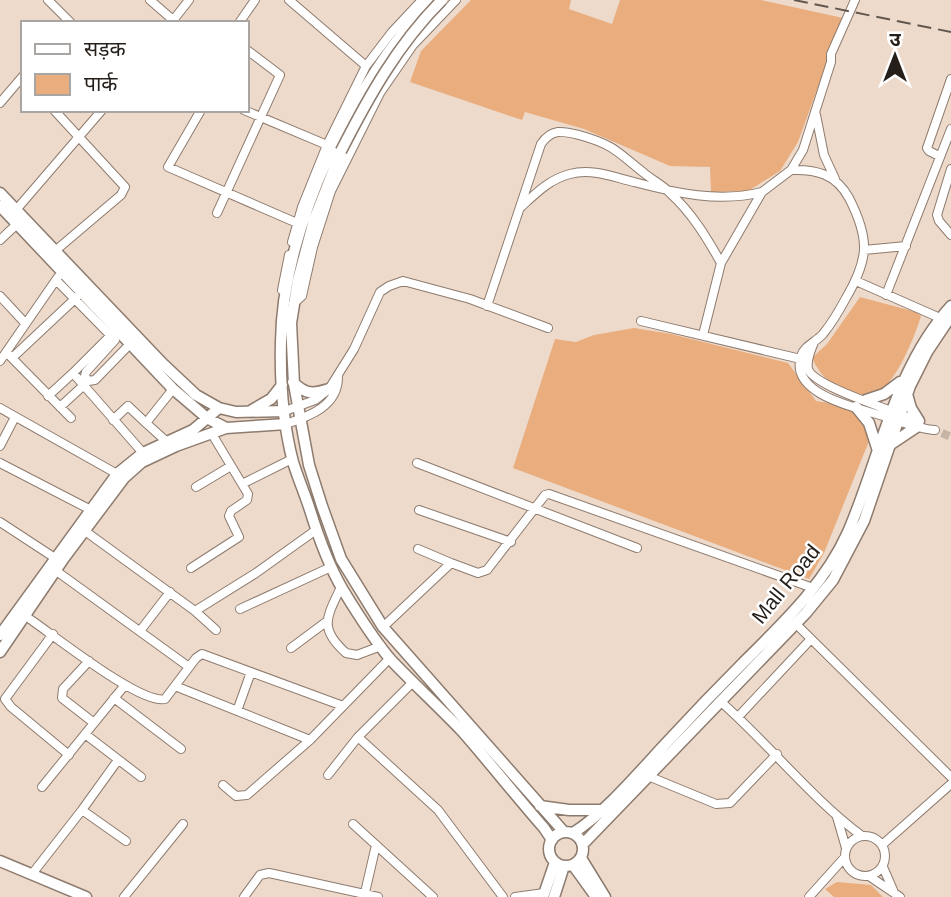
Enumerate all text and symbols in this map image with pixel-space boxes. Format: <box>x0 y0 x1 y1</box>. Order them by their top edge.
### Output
legend <box>21 21 248 112</box>
north arrow <box>860 21 930 91</box>
text: उ <box>889 29 901 50</box>
text: सड़क <box>84 37 126 60</box>
text: पार्क <box>84 72 118 95</box>
street label: Mall Road <box>747 540 824 628</box>

